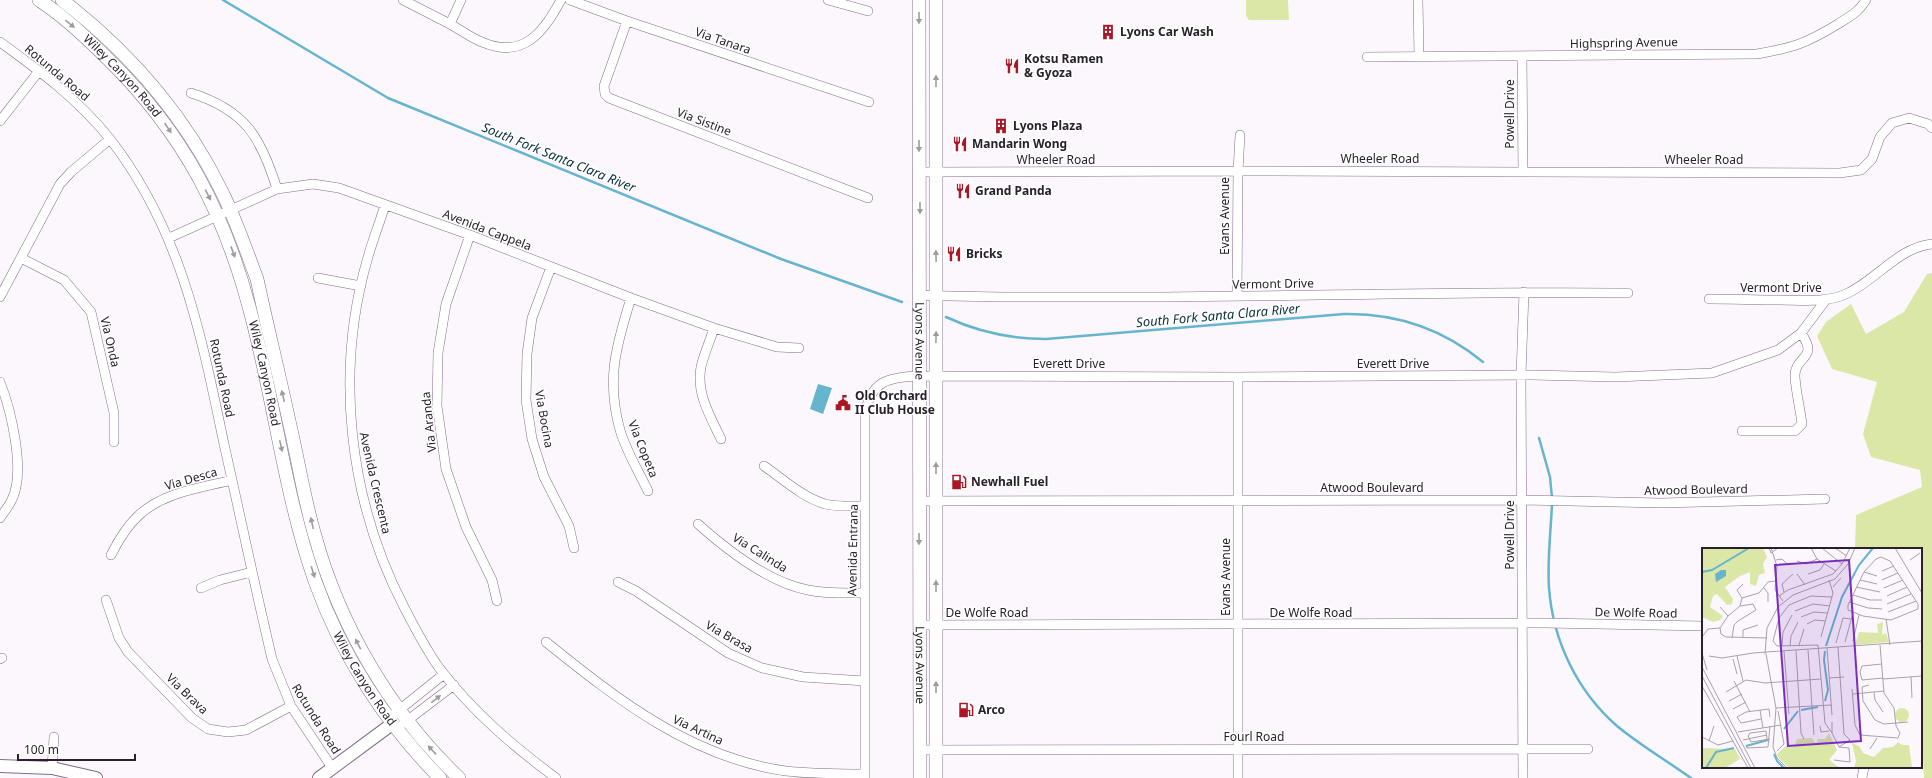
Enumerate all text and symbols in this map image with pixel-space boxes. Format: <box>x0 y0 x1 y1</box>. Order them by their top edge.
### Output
one-way arrow <box>916 12 922 25</box>
one-way arrow <box>64 19 75 28</box>
street label: Via Tanara <box>693 23 753 58</box>
building icon: Lyons Car Wash <box>1099 23 1117 41</box>
place label: Lyons Car Wash <box>1120 23 1214 40</box>
street label: Wiley Canyon Road <box>80 30 166 121</box>
street label: Highspring Avenue <box>1570 33 1678 52</box>
street label: Rotunda Road <box>21 40 93 105</box>
place label: Kotsu Ramen & Gyoza <box>1024 50 1103 81</box>
restaurant icon: Kotsu Ramen & Gyoza <box>1003 57 1021 75</box>
one-way arrow <box>933 74 939 87</box>
street label: Powell Drive <box>1501 79 1518 149</box>
street label: Via Sistine <box>674 103 734 140</box>
building icon: Lyons Plaza <box>992 117 1010 135</box>
place label: Lyons Plaza <box>1013 117 1082 134</box>
water label: South Fork Santa Clara River <box>479 118 639 196</box>
one-way arrow <box>164 123 172 133</box>
restaurant icon: Mandarin Wong <box>951 135 969 153</box>
place label: Mandarin Wong <box>972 135 1067 152</box>
one-way arrow <box>916 140 922 153</box>
street label: Wheeler Road <box>1341 150 1419 167</box>
street label: Wheeler Road <box>1017 151 1095 168</box>
street label: Wheeler Road <box>1665 151 1743 168</box>
street label: Evans Avenue <box>1216 177 1233 255</box>
restaurant icon: Grand Panda <box>954 182 972 200</box>
place label: Grand Panda <box>975 182 1052 199</box>
one-way arrow <box>205 189 211 201</box>
one-way arrow <box>917 202 923 215</box>
street label: Avenida Cappela <box>440 205 534 254</box>
restaurant icon: Bricks <box>945 245 963 263</box>
place label: Bricks <box>966 245 1003 262</box>
one-way arrow <box>230 247 236 259</box>
one-way arrow <box>933 249 939 262</box>
street label: Vermont Drive <box>1232 274 1314 293</box>
street label: Vermont Drive <box>1740 279 1822 296</box>
water label: South Fork Santa Clara River <box>1135 299 1301 331</box>
street label: Lyons Avenue <box>911 302 928 380</box>
street label: Via Onda <box>96 315 125 369</box>
street label: Wiley Canyon Road <box>245 318 285 427</box>
one-way arrow <box>933 330 939 343</box>
street label: Rotunda Road <box>206 337 239 419</box>
street label: Everett Drive <box>1033 355 1105 372</box>
street label: Everett Drive <box>1357 355 1429 372</box>
place label: Old Orchard II Club House <box>855 387 935 418</box>
street label: Via Bocina <box>531 389 558 449</box>
one-way arrow <box>280 390 286 402</box>
street label: Via Aranda <box>417 391 440 453</box>
public building icon: Old Orchard II Club House <box>834 394 852 412</box>
street label: Via Copeta <box>624 418 663 480</box>
street label: Avenida Crescenta <box>355 430 395 536</box>
one-way arrow <box>278 440 284 452</box>
one-way arrow <box>933 461 939 474</box>
street label: Via Desca <box>163 463 219 494</box>
fuel station icon: Newhall Fuel <box>950 473 968 491</box>
place label: Newhall Fuel <box>971 473 1048 490</box>
street label: Atwood Boulevard <box>1320 479 1424 496</box>
street label: Atwood Boulevard <box>1644 480 1748 499</box>
street label: Powell Drive <box>1501 500 1518 570</box>
street label: Avenida Entrana <box>843 504 862 596</box>
one-way arrow <box>308 516 314 529</box>
street label: Via Calinda <box>729 529 791 576</box>
one-way arrow <box>916 533 922 546</box>
street label: Evans Avenue <box>1217 538 1234 616</box>
inset map <box>1702 548 1922 768</box>
one-way arrow <box>310 567 316 579</box>
one-way arrow <box>933 579 939 592</box>
street label: De Wolfe Road <box>1594 603 1678 622</box>
street label: De Wolfe Road <box>946 604 1028 621</box>
street label: De Wolfe Road <box>1270 604 1352 621</box>
street label: Via Brasa <box>703 616 756 657</box>
street label: Lyons Avenue <box>912 626 929 704</box>
street label: Wiley Canyon Road <box>330 629 401 729</box>
one-way arrow <box>355 638 361 649</box>
street label: Via Brava <box>163 669 212 718</box>
street label: Rotunda Road <box>288 680 345 757</box>
one-way arrow <box>933 680 939 693</box>
one-way arrow <box>431 694 442 703</box>
fuel station icon: Arco <box>957 701 975 719</box>
place label: Arco <box>978 701 1005 718</box>
street label: Via Artina <box>670 710 726 749</box>
street label: Fourl Road <box>1224 728 1284 745</box>
scale bar <box>18 736 135 762</box>
text: 100 m <box>24 741 59 758</box>
one-way arrow <box>428 745 437 755</box>

